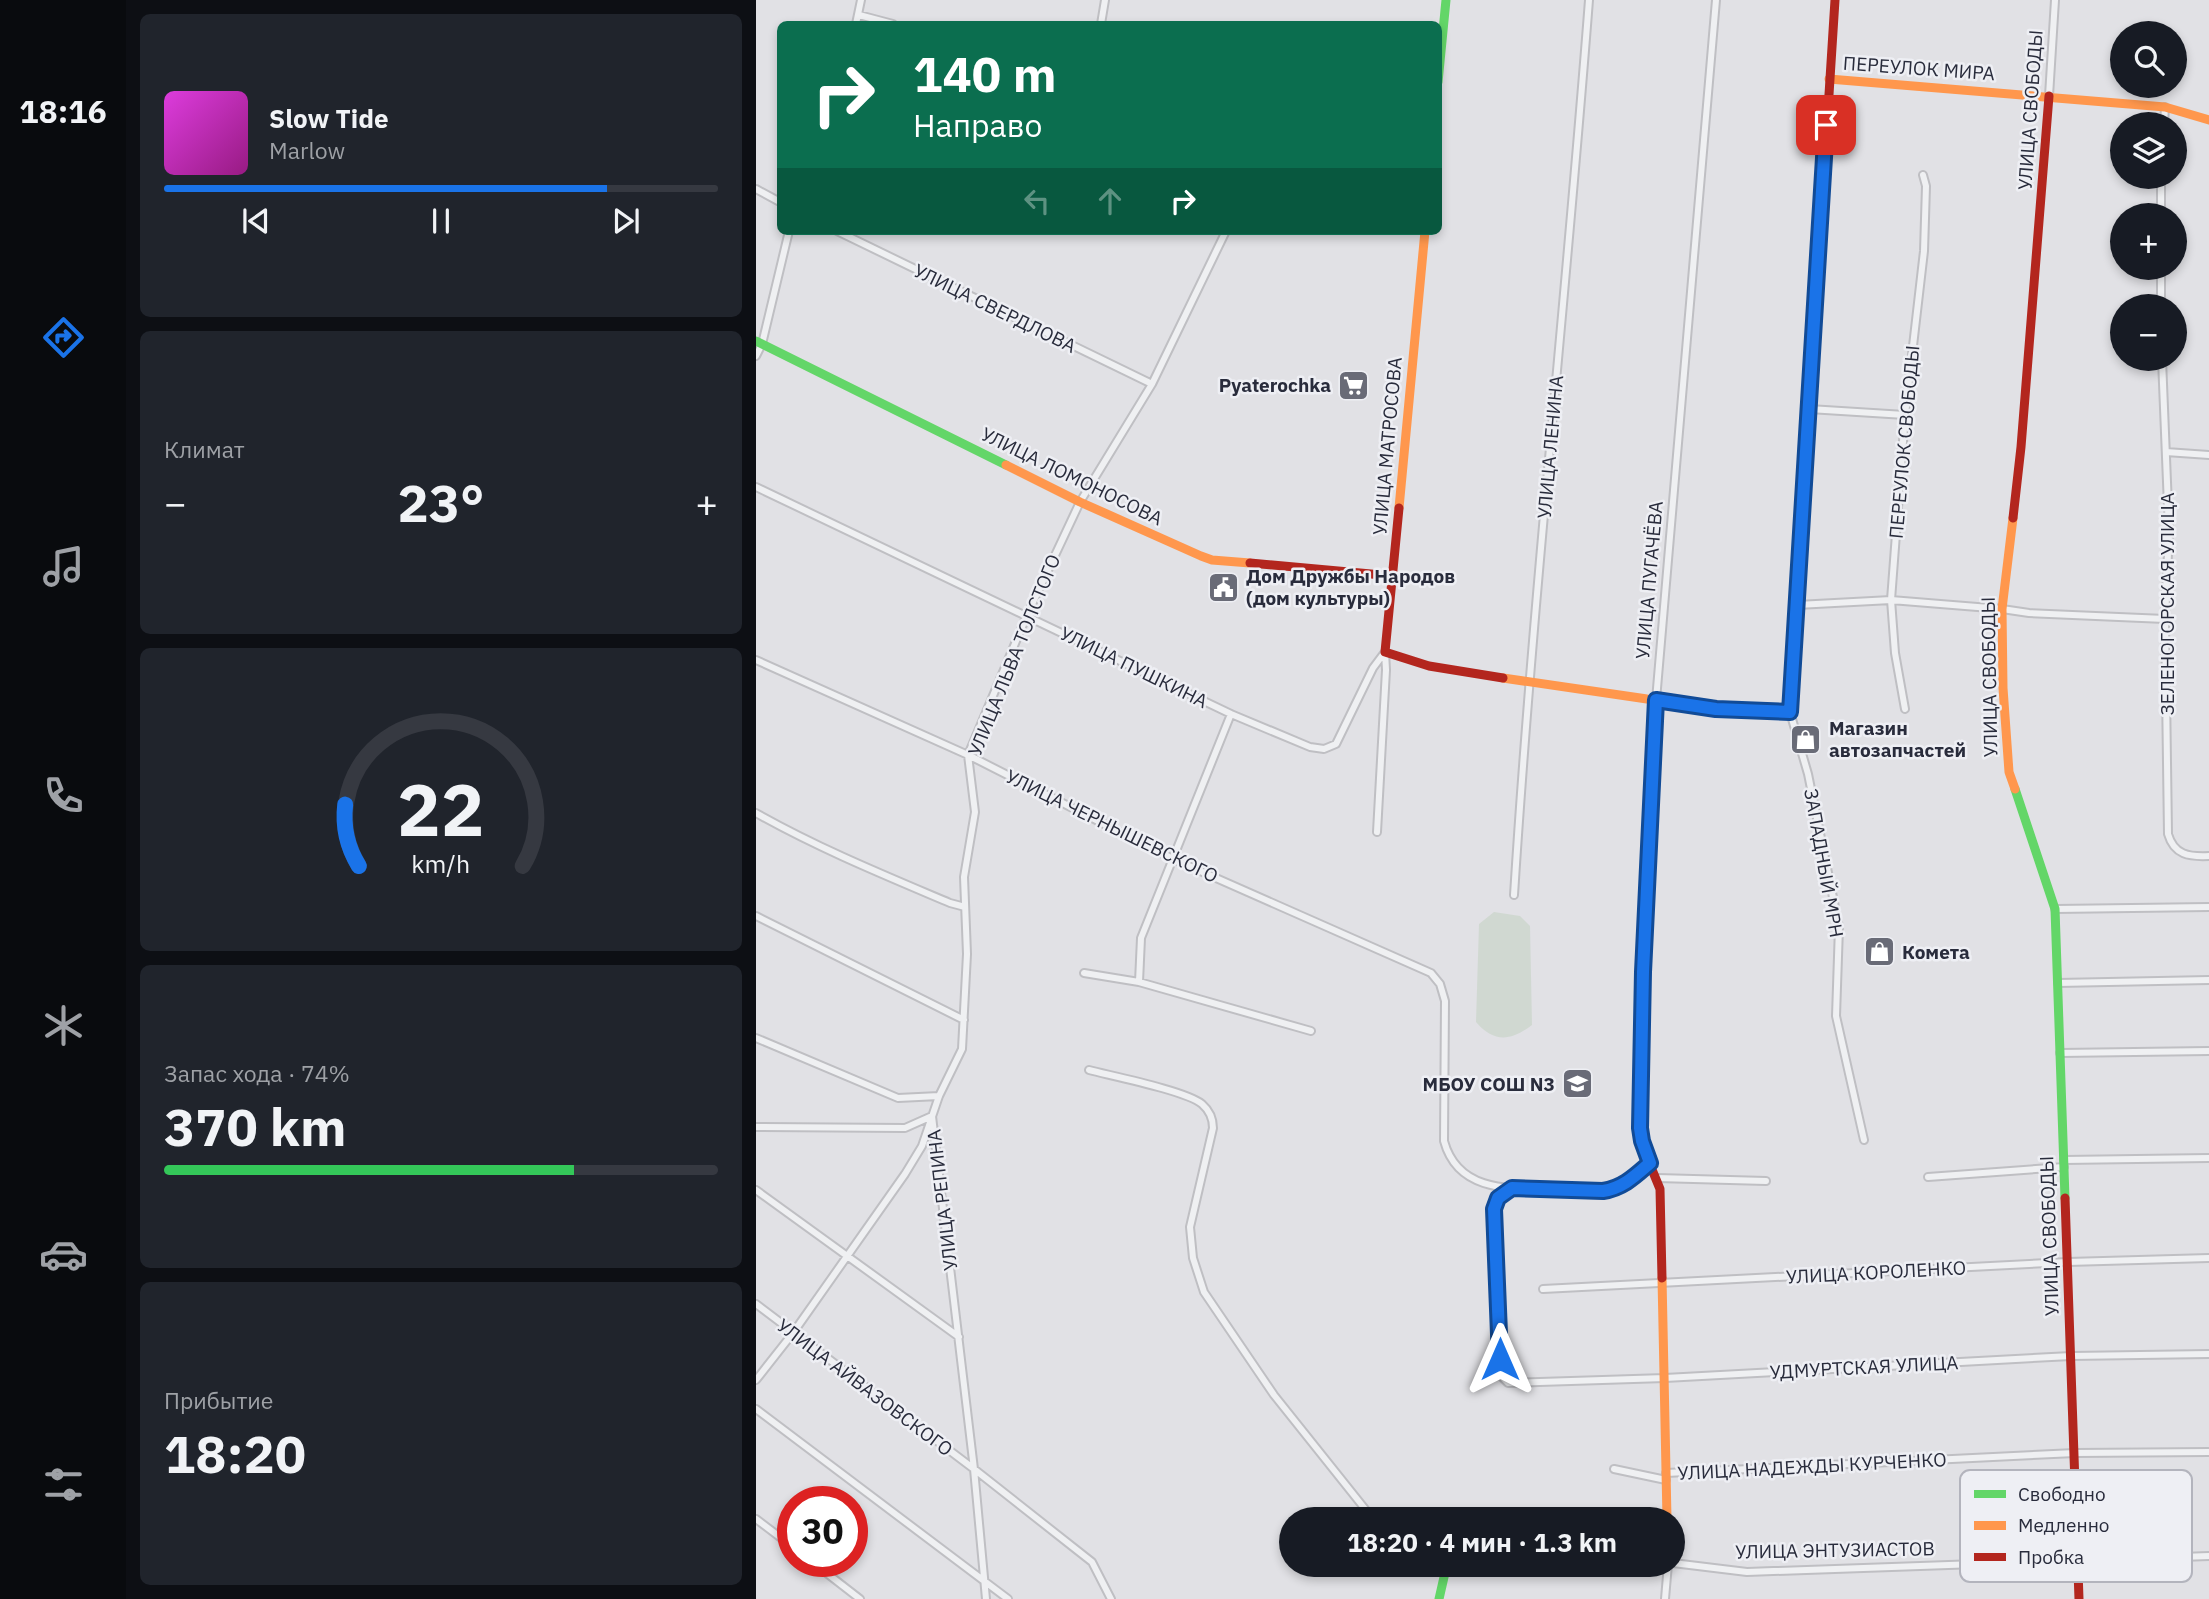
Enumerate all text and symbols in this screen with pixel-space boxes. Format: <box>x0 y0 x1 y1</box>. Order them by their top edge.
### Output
map controls <box>2110 21 2187 371</box>
button: search <box>2110 21 2187 98</box>
street label: УЛИЦА СВОБОДЫ <box>2012 29 2048 191</box>
text: 140 m <box>913 42 1057 105</box>
icon: right <box>798 49 889 140</box>
street label: ПЕРЕУЛОК МИРА <box>1842 51 1996 85</box>
text: 18:16 <box>19 90 107 132</box>
pin <box>1796 95 1856 155</box>
text: Slow Tide <box>269 101 389 135</box>
text: Направо <box>913 104 1042 146</box>
icon: arrive <box>1807 106 1845 144</box>
button: layers <box>2110 112 2187 189</box>
text: Marlow <box>269 135 345 165</box>
icon: left <box>1018 182 1056 220</box>
icon: ahead <box>1091 182 1129 220</box>
icon: right <box>1164 182 1202 220</box>
icon: previous <box>237 202 275 240</box>
icon: pause <box>422 202 460 240</box>
icon: next <box>607 202 645 240</box>
button: + <box>2110 203 2187 280</box>
street label: УЛИЦА СВЕРДЛОВА <box>910 258 1080 358</box>
button: − <box>2110 294 2187 371</box>
icon: directions <box>39 313 88 362</box>
street label: ПЕРЕУЛОК СВОБОДЫ <box>1884 344 1924 540</box>
street label: УЛИЦА МАТРОСОВА <box>1367 356 1407 536</box>
supermarket icon: Pyaterochka <box>1337 368 1371 402</box>
place label: Pyaterochka <box>1219 373 1331 397</box>
street label: УЛИЦА ЛЕНИНА <box>1532 374 1568 520</box>
street label: УЛИЦА ЛОМОНОСОВА <box>977 422 1167 530</box>
text: Климат <box>164 434 245 464</box>
text: 23° <box>398 469 484 536</box>
text: − <box>164 478 187 527</box>
text: + <box>695 478 718 527</box>
street label: ЗЕЛЕНОГОРСКАЯ УЛИЦА <box>2155 492 2179 716</box>
street label: УЛИЦА ПУГАЧЁВА <box>1630 500 1668 660</box>
icon: music <box>39 542 88 591</box>
street label: УЛИЦА ЛЬВА ТОЛСТОГО <box>962 551 1066 759</box>
place label: Дом Дружбы Народов (дом культуры) <box>1246 564 1455 610</box>
public building icon: Дом Дружбы Народов (дом культуры) <box>1206 570 1240 604</box>
street label: УЛИЦА СВОБОДЫ <box>1976 597 2002 757</box>
street label: УЛИЦА ПУШКИНА <box>1056 621 1212 713</box>
place label: Магазин автозапчастей <box>1829 716 1966 762</box>
shop icon: Магазин автозапчастей <box>1789 722 1823 756</box>
text: 22 <box>397 761 485 856</box>
street label: УЛИЦА ЧЕРНЫШЕВСКОГО <box>1002 764 1222 888</box>
icon: phone <box>39 771 88 820</box>
street label: ЗАПАДНЫЙ МРН <box>1799 787 1849 939</box>
text: km/h <box>412 846 470 879</box>
shop icon: Комета <box>1862 935 1896 969</box>
place label: Комета <box>1902 940 1970 964</box>
icon: climate <box>39 1001 88 1050</box>
text: Запас хода · 74% <box>164 1058 350 1088</box>
school or university icon: МБОУ СОШ N3 <box>1561 1067 1595 1101</box>
place label: МБОУ СОШ N3 <box>1423 1072 1555 1096</box>
text: 370 km <box>164 1093 346 1160</box>
street label: УЛИЦА РЕПИНА <box>921 1128 963 1272</box>
street label: УЛИЦА СВОБОДЫ <box>2034 1155 2064 1317</box>
icon: car <box>39 1230 88 1279</box>
street label: УЛИЦА КОРОЛЕНКО <box>1785 1255 1967 1289</box>
street label: УЛИЦА АЙВАЗОВСКОГО <box>772 1313 958 1461</box>
position arrow <box>1463 1322 1537 1396</box>
street label: УДМУРТСКАЯ УЛИЦА <box>1769 1350 1959 1384</box>
text: Прибытие <box>164 1385 273 1415</box>
text: 18:20 <box>164 1420 306 1487</box>
street label: УЛИЦА НАДЕЖДЫ КУРЧЕНКО <box>1677 1447 1947 1485</box>
icon: filters <box>39 1460 88 1509</box>
legend <box>1960 1470 2192 1582</box>
text: Свободно <box>2018 1482 2106 1506</box>
speed limit sign: 30 <box>777 1486 868 1577</box>
text: Медленно <box>2018 1513 2109 1537</box>
text: 18:20 · 4 мин · 1.3 km <box>1347 1525 1617 1559</box>
street label: УЛИЦА ЭНТУЗИАСТОВ <box>1735 1536 1935 1564</box>
text: Пробка <box>2018 1545 2084 1569</box>

